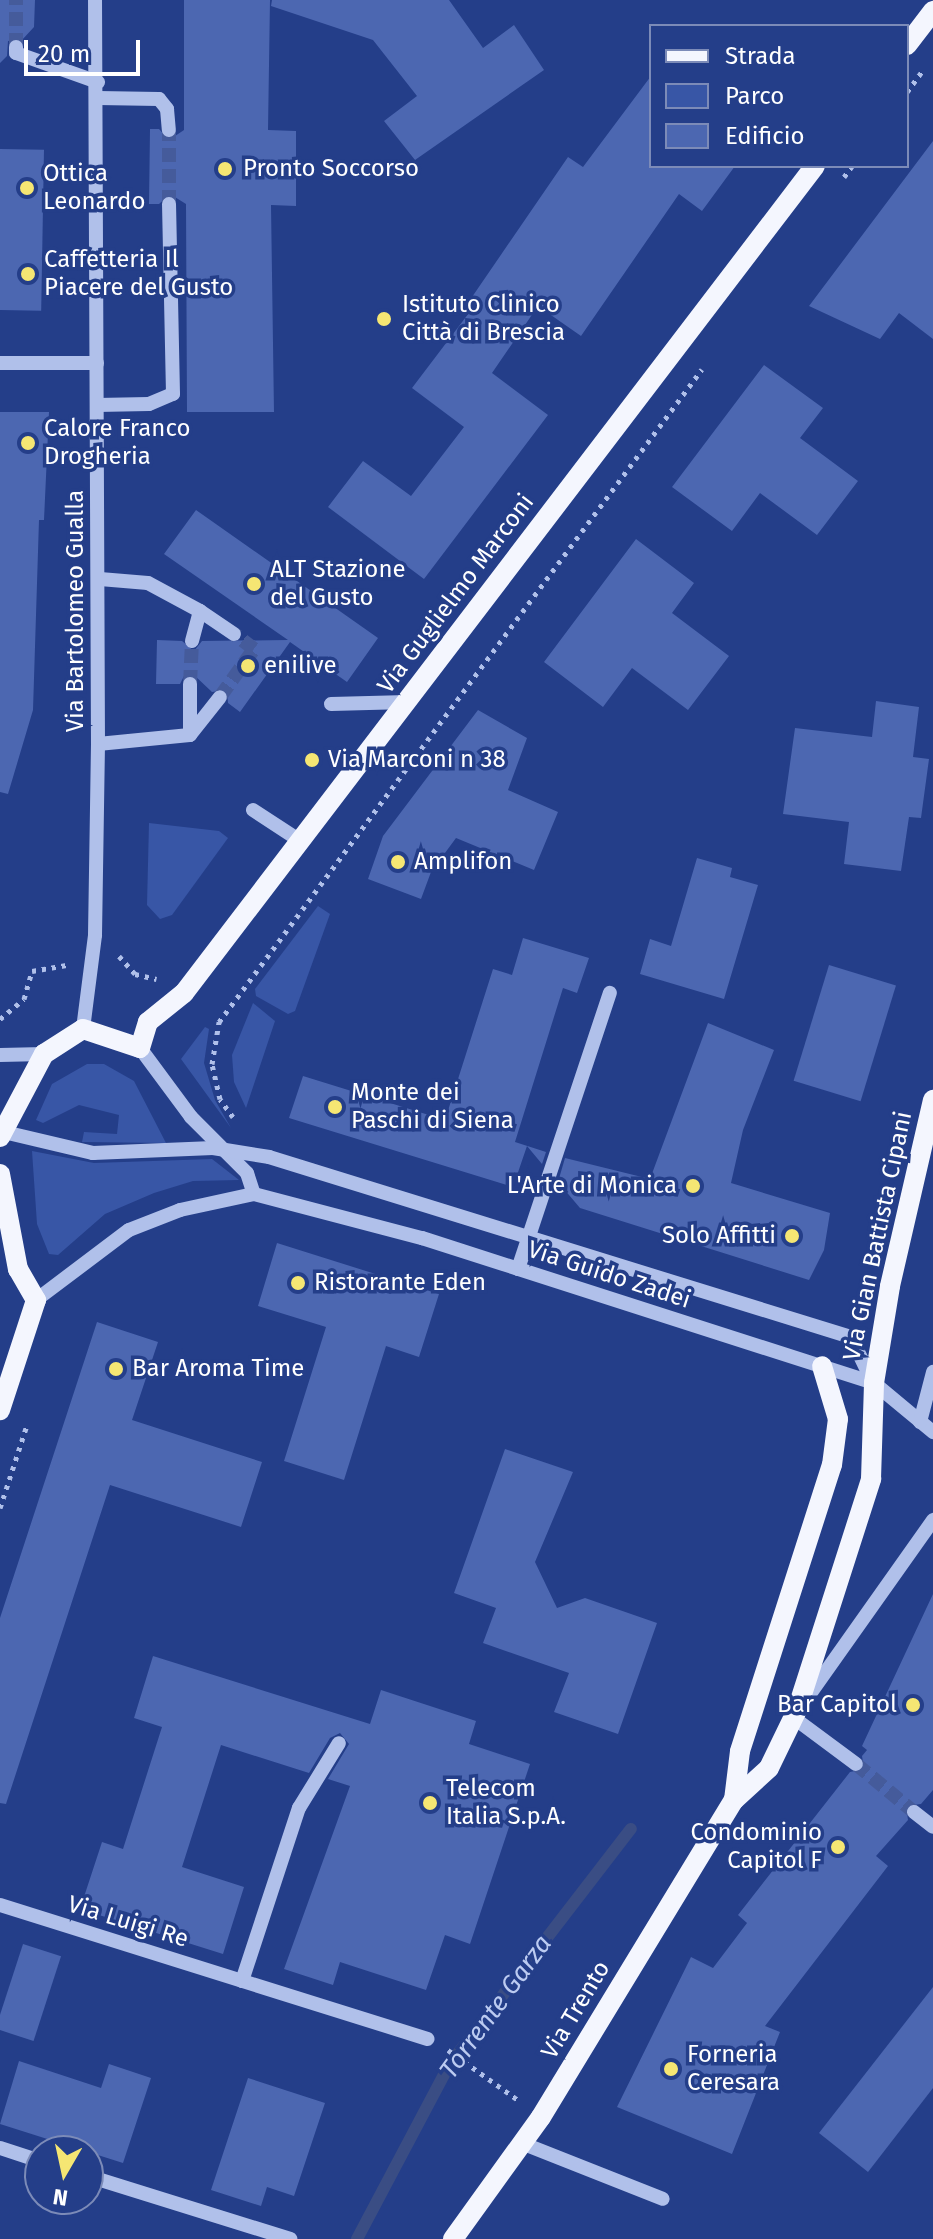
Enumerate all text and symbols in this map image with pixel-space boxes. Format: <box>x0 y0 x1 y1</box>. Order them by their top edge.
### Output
scale bar <box>28 24 144 74</box>
legend <box>649 24 909 168</box>
text: 20 m <box>38 40 90 68</box>
text: Strada <box>725 42 796 70</box>
text: Parco <box>725 82 784 110</box>
text: Edificio <box>725 122 805 150</box>
place label: Pronto Soccorso <box>243 155 419 183</box>
marker: Pronto Soccorso <box>214 158 236 180</box>
place label: Ottica Leonardo <box>43 160 145 216</box>
marker: Ottica Leonardo <box>18 179 36 197</box>
place label: Caffetteria Il Piacere del Gusto <box>44 246 233 302</box>
marker: Caffetteria Il Piacere del Gusto <box>19 265 37 283</box>
place label: Istituto Clinico Città di Brescia <box>402 291 565 347</box>
marker: Istituto Clinico Città di Brescia <box>373 308 395 330</box>
place label: Calore Franco Drogheria <box>44 415 190 471</box>
marker: Calore Franco Drogheria <box>19 434 37 452</box>
street label: Via Guglielmo Marconi <box>372 489 540 699</box>
street label: Via Bartolomeo Gualla <box>62 490 90 732</box>
place label: ALT Stazione del Gusto <box>270 556 406 612</box>
marker: ALT Stazione del Gusto <box>245 575 263 593</box>
place label: enilive <box>264 652 337 680</box>
marker: enilive <box>239 657 257 675</box>
place label: Via Marconi n 38 <box>328 746 506 774</box>
marker: Via Marconi n 38 <box>303 751 321 769</box>
place label: Amplifon <box>414 848 512 876</box>
marker: Amplifon <box>389 853 407 871</box>
place label: Monte dei Paschi di Siena <box>351 1079 514 1135</box>
marker: Monte dei Paschi di Siena <box>326 1098 344 1116</box>
street label: Via Gian Battista Cipani <box>838 1109 918 1363</box>
place label: L'Arte di Monica <box>507 1172 677 1200</box>
marker: L'Arte di Monica <box>684 1177 702 1195</box>
place label: Solo Affitti <box>662 1222 776 1250</box>
marker: Solo Affitti <box>783 1227 801 1245</box>
street label: Via Guido Zadei <box>524 1235 694 1315</box>
place label: Ristorante Eden <box>314 1269 486 1297</box>
marker: Ristorante Eden <box>289 1274 307 1292</box>
place label: Bar Aroma Time <box>132 1355 304 1383</box>
marker: Bar Aroma Time <box>107 1360 125 1378</box>
place label: Bar Capitol <box>777 1691 897 1719</box>
marker: Bar Capitol <box>904 1696 922 1714</box>
place label: Telecom Italia S.p.A. <box>446 1775 566 1831</box>
marker: Telecom Italia S.p.A. <box>421 1794 439 1812</box>
place label: Condominio Capitol F <box>690 1819 822 1875</box>
marker: Condominio Capitol F <box>829 1838 847 1856</box>
street label: Via Luigi Re <box>64 1890 192 1954</box>
water label: Torrente Garza <box>433 1929 559 2085</box>
street label: Via Trento <box>536 1956 616 2064</box>
place label: Forneria Ceresara <box>687 2041 780 2097</box>
marker: Forneria Ceresara <box>662 2060 680 2078</box>
north arrow <box>24 2135 104 2215</box>
text: N <box>51 2183 70 2212</box>

